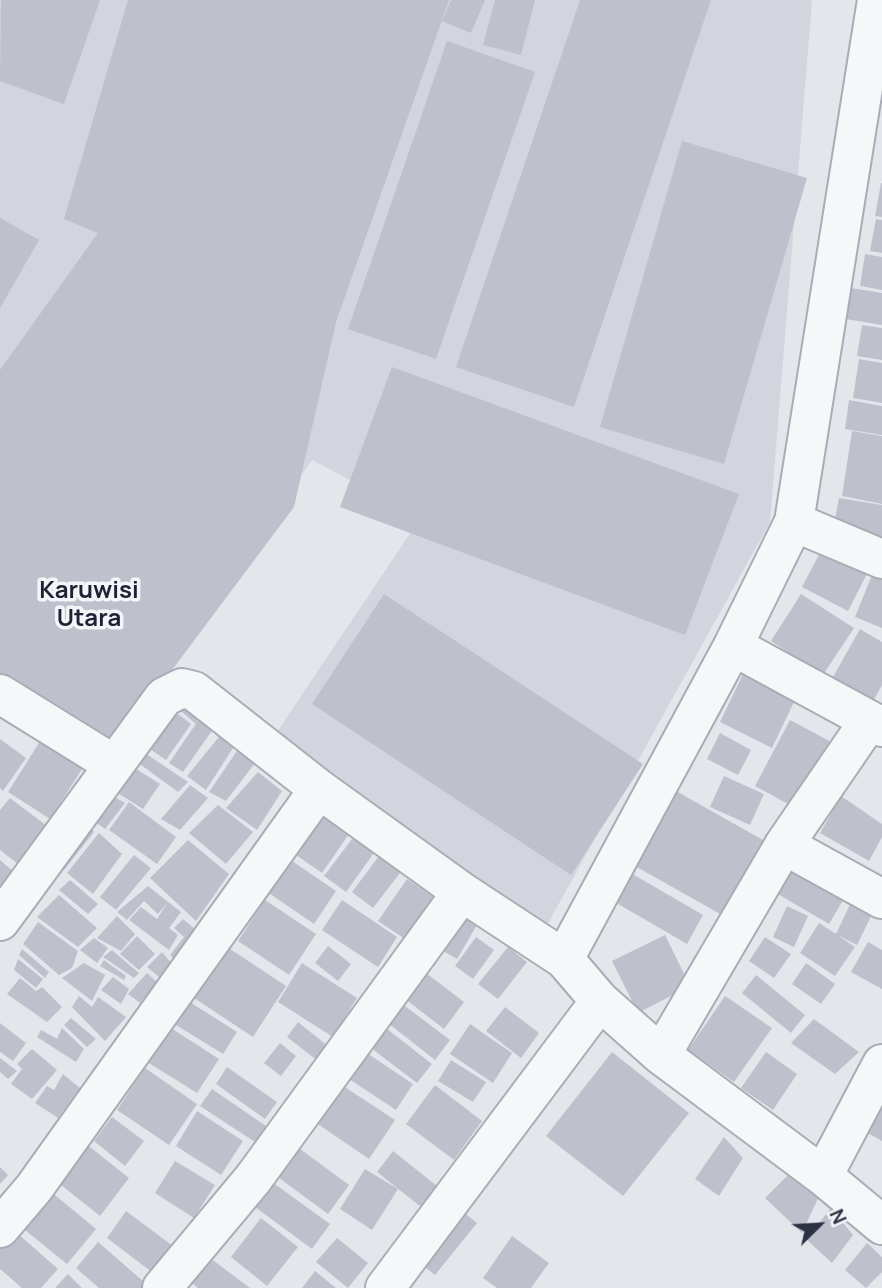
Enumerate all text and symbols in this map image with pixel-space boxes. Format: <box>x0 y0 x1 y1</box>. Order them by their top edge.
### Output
district label: Karuwisi Utara <box>39 577 139 633</box>
north arrow <box>784 1190 854 1260</box>
text: N <box>824 1205 853 1228</box>

